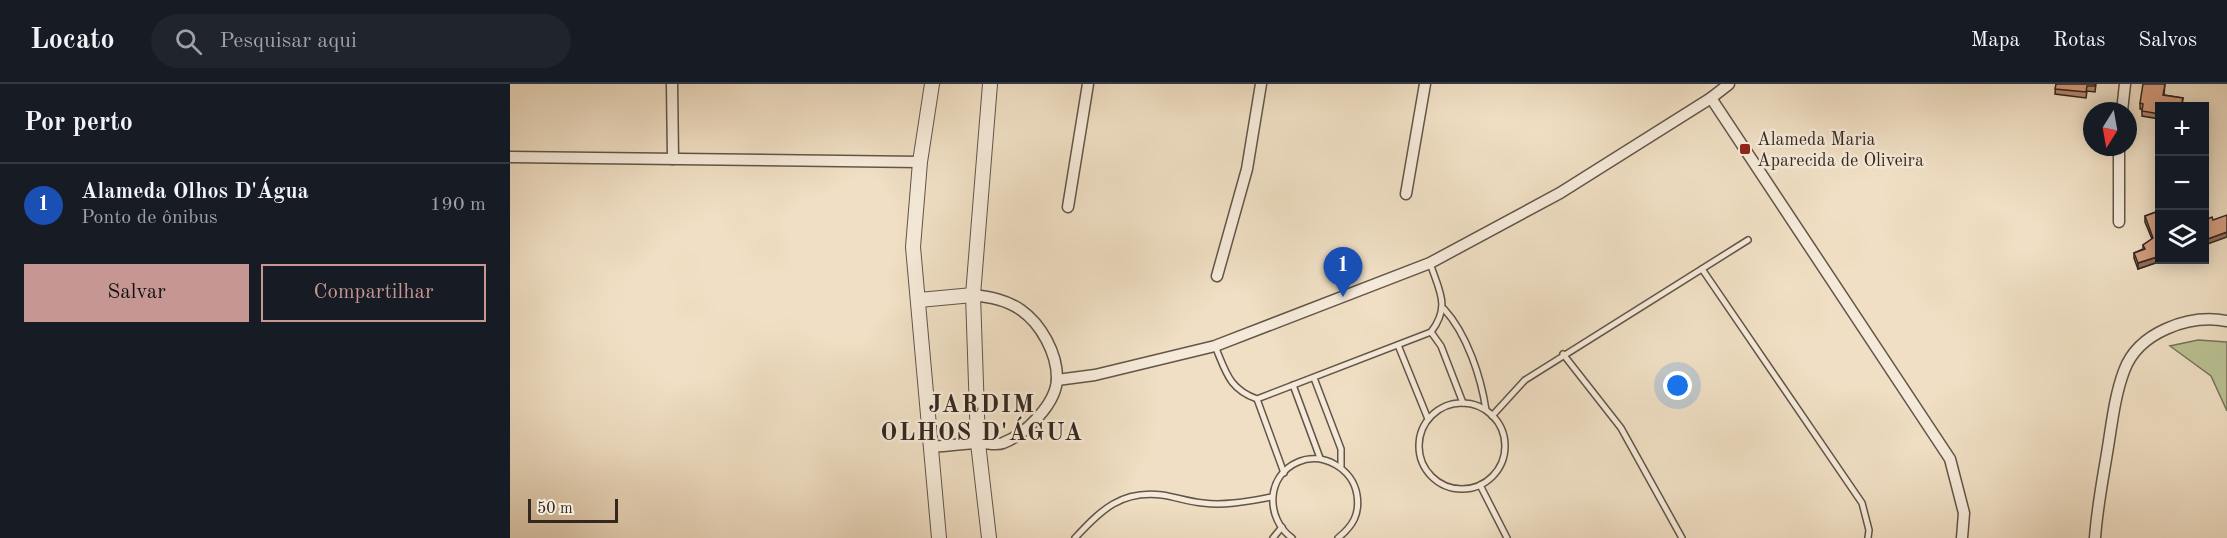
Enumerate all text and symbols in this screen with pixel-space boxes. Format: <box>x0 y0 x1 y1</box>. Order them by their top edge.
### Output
search box <box>151 14 571 68</box>
icon: search <box>172 25 205 58</box>
text: Locato <box>30 27 115 55</box>
text: Pesquisar aqui <box>220 30 357 52</box>
text: Mapa <box>1971 30 2020 51</box>
text: Rotas <box>2053 30 2105 51</box>
text: Salvos <box>2138 30 2197 51</box>
north arrow <box>2083 102 2137 156</box>
map controls <box>2155 102 2209 264</box>
button: + <box>2155 102 2209 156</box>
text: Por perto <box>24 110 133 136</box>
place label: Alameda Maria Aparecida de Oliveira <box>1757 131 1924 170</box>
marker: Alameda Maria Aparecida de Oliveira <box>1738 142 1752 156</box>
button: − <box>2155 156 2209 210</box>
text: Alameda Olhos D'Água <box>81 181 309 203</box>
text: 1 <box>38 195 49 215</box>
text: 190 m <box>430 195 486 215</box>
text: Ponto de ônibus <box>81 208 218 228</box>
button: layers <box>2155 210 2209 264</box>
pin: 1 <box>1324 248 1362 297</box>
button: Salvar <box>24 264 249 322</box>
button: Compartilhar <box>261 264 486 322</box>
your location <box>1663 371 1692 400</box>
district label: JARDIM OLHOS D'ÁGUA <box>880 394 1084 446</box>
scale bar <box>528 496 618 524</box>
text: 50 m <box>537 501 573 517</box>

